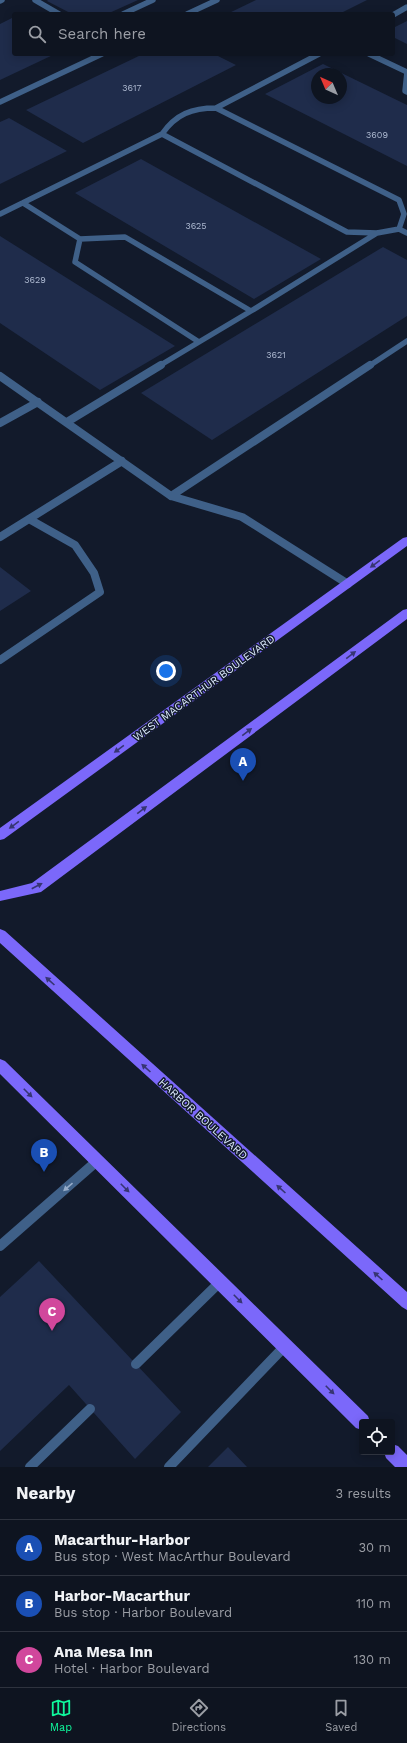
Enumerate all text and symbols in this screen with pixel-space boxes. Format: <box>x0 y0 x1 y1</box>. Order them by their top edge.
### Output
search box <box>12 12 395 56</box>
icon: search <box>26 23 48 45</box>
text: Search here <box>58 25 146 43</box>
north arrow <box>311 68 347 104</box>
house number: 3617 <box>122 83 142 93</box>
house number: 3609 <box>366 130 388 140</box>
house number: 3625 <box>185 221 207 231</box>
house number: 3629 <box>24 275 46 285</box>
house number: 3621 <box>266 350 286 360</box>
one-way arrow <box>370 560 381 568</box>
street label: WEST MACARTHUR BOULEVARD <box>131 632 277 744</box>
one-way arrow <box>346 651 356 659</box>
your location <box>156 661 176 681</box>
one-way arrow <box>241 728 252 736</box>
one-way arrow <box>114 745 125 753</box>
pin: A <box>230 748 256 781</box>
one-way arrow <box>137 805 148 814</box>
one-way arrow <box>9 821 19 829</box>
one-way arrow <box>31 883 43 889</box>
one-way arrow <box>45 977 55 986</box>
one-way arrow <box>141 1064 152 1073</box>
street label: HARBOR BOULEVARD <box>156 1076 250 1162</box>
one-way arrow <box>23 1088 33 1097</box>
pin: B <box>31 1139 57 1172</box>
one-way arrow <box>63 1182 73 1191</box>
one-way arrow <box>120 1183 130 1193</box>
one-way arrow <box>276 1185 286 1194</box>
one-way arrow <box>373 1271 383 1281</box>
one-way arrow <box>233 1294 243 1304</box>
pin: C <box>39 1298 65 1331</box>
one-way arrow <box>325 1386 335 1395</box>
map controls <box>359 1419 395 1455</box>
button: locate <box>359 1419 395 1455</box>
text: Nearby <box>16 1483 75 1503</box>
text: 3 results <box>336 1486 391 1501</box>
text: Macarthur-Harbor <box>54 1531 190 1549</box>
text: A <box>25 1540 33 1555</box>
text: 30 m <box>359 1540 391 1555</box>
text: Bus stop · West MacArthur Boulevard <box>54 1549 291 1564</box>
text: Harbor-Macarthur <box>54 1587 190 1605</box>
text: B <box>25 1596 33 1611</box>
text: 110 m <box>356 1596 391 1611</box>
text: Bus stop · Harbor Boulevard <box>54 1605 232 1620</box>
text: Ana Mesa Inn <box>54 1643 153 1661</box>
text: C <box>25 1652 33 1667</box>
text: 130 m <box>353 1652 391 1667</box>
text: Hotel · Harbor Boulevard <box>54 1661 210 1676</box>
tab: Map <box>50 1697 72 1734</box>
tab: Directions <box>172 1697 226 1734</box>
tab: Saved <box>325 1697 357 1734</box>

